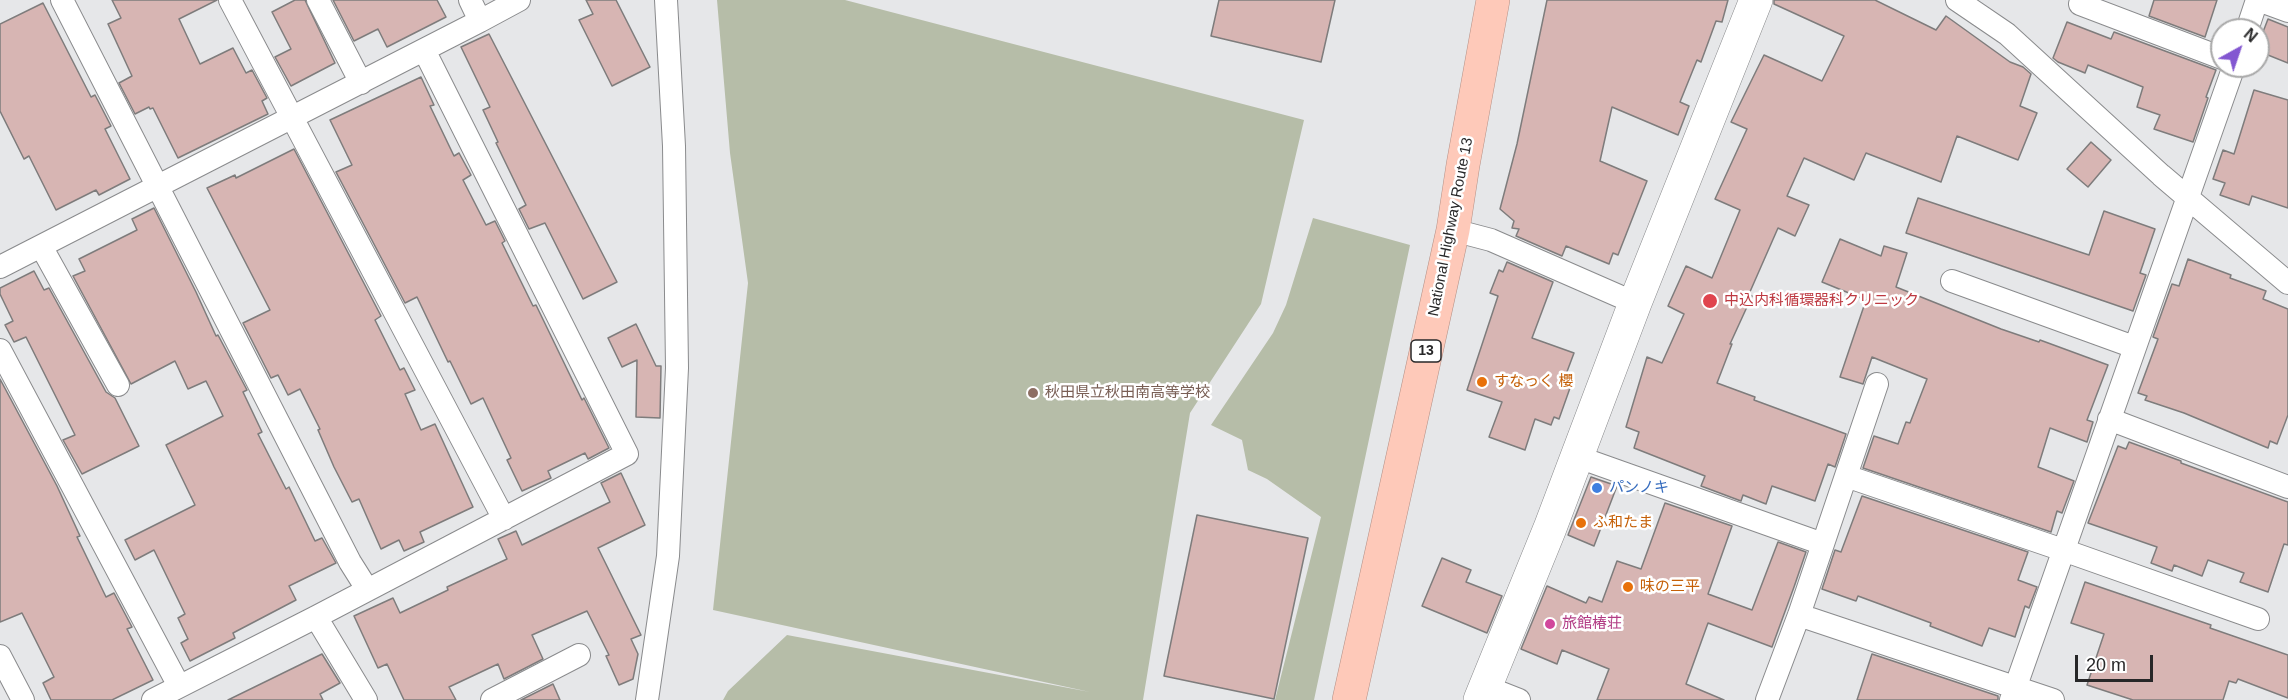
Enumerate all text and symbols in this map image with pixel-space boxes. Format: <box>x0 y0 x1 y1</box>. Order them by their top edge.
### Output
north arrow <box>2210 18 2270 78</box>
text: N <box>2241 25 2260 46</box>
street label: National Highway Route 13 <box>1425 136 1477 318</box>
marker: 中込内科循環器科クリニック <box>1701 292 1719 310</box>
place label: 中込内科循環器科クリニック <box>1724 292 1919 310</box>
road number: 13 <box>1411 340 1441 362</box>
place label: すなっく 櫻 <box>1494 373 1573 391</box>
marker: すなっく 櫻 <box>1475 375 1489 389</box>
place label: 秋田県立秋田南高等学校 <box>1045 384 1210 402</box>
marker: 秋田県立秋田南高等学校 <box>1026 386 1040 400</box>
place label: パンノキ <box>1609 479 1669 497</box>
marker: パンノキ <box>1590 481 1604 495</box>
place label: ふ和たま <box>1593 514 1653 532</box>
marker: ふ和たま <box>1574 516 1588 530</box>
place label: 味の三平 <box>1640 578 1700 596</box>
marker: 味の三平 <box>1621 580 1635 594</box>
place label: 旅館椿荘 <box>1562 615 1622 633</box>
marker: 旅館椿荘 <box>1543 617 1557 631</box>
scale bar <box>2078 643 2156 681</box>
text: 20 m <box>2086 655 2126 675</box>

